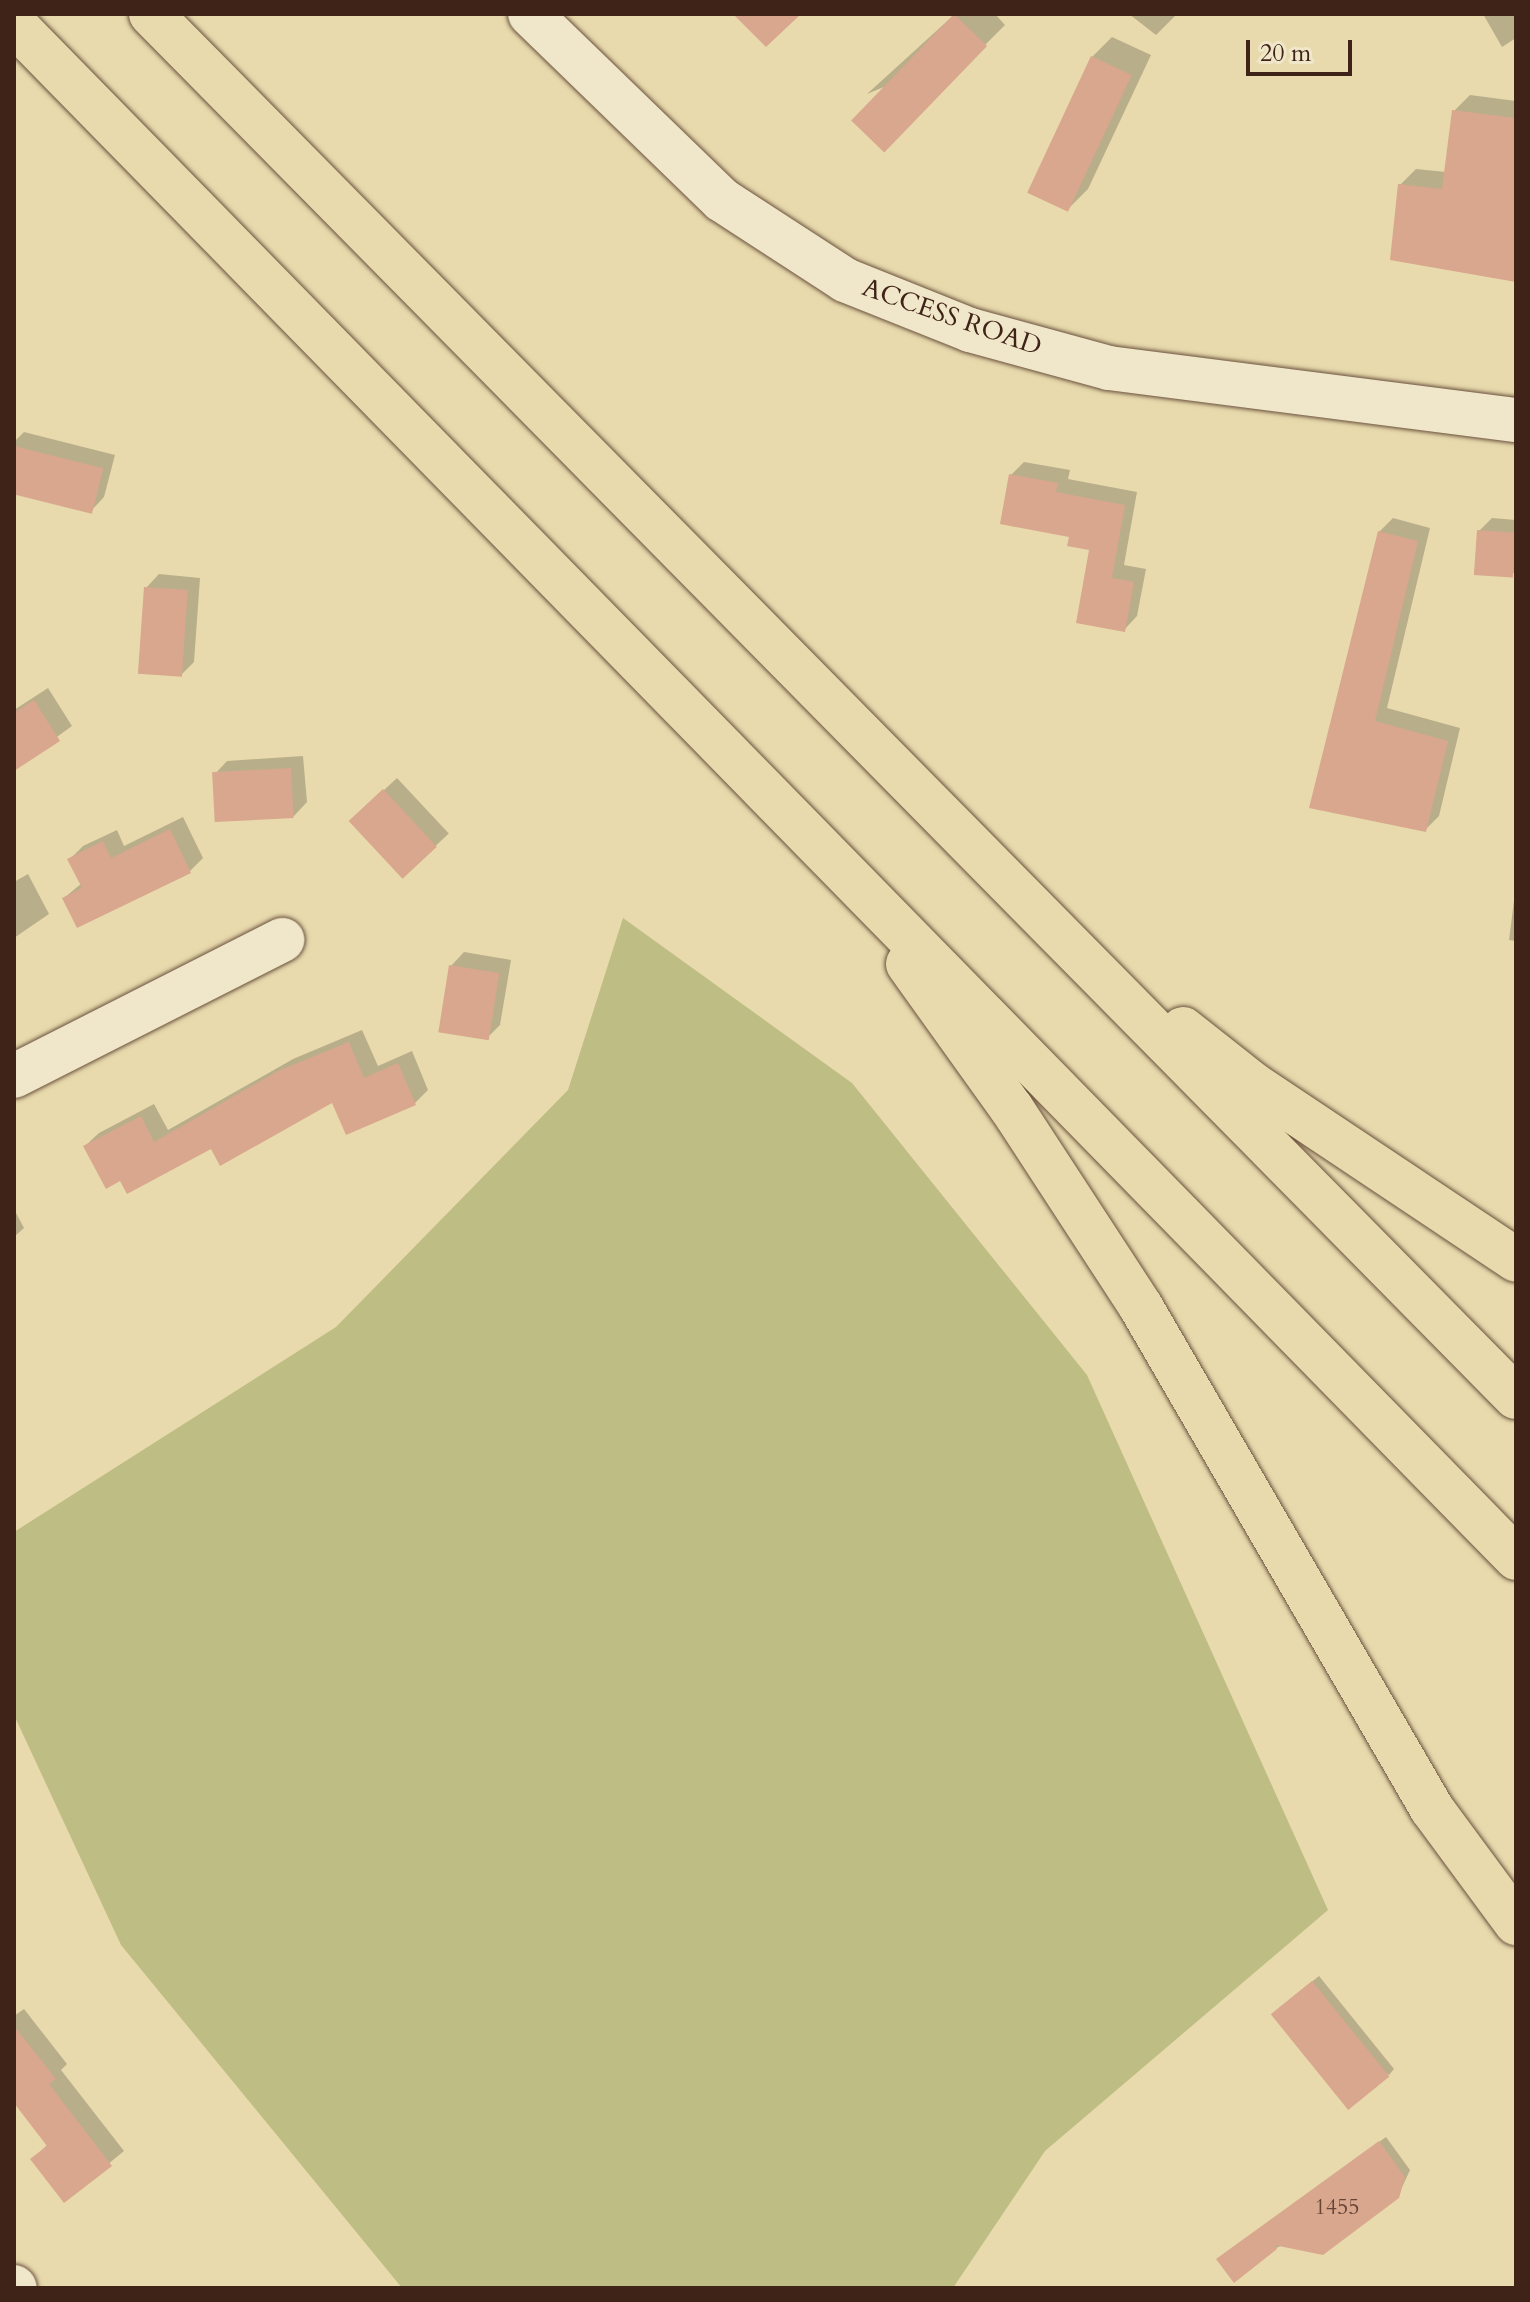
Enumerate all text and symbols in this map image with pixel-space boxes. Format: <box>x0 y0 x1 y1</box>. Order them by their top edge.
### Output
scale bar <box>1250 24 1356 74</box>
text: 20 m <box>1260 37 1311 70</box>
street label: ACCESS ROAD <box>858 272 1046 362</box>
house number: 1455 <box>1314 2195 1360 2221</box>

